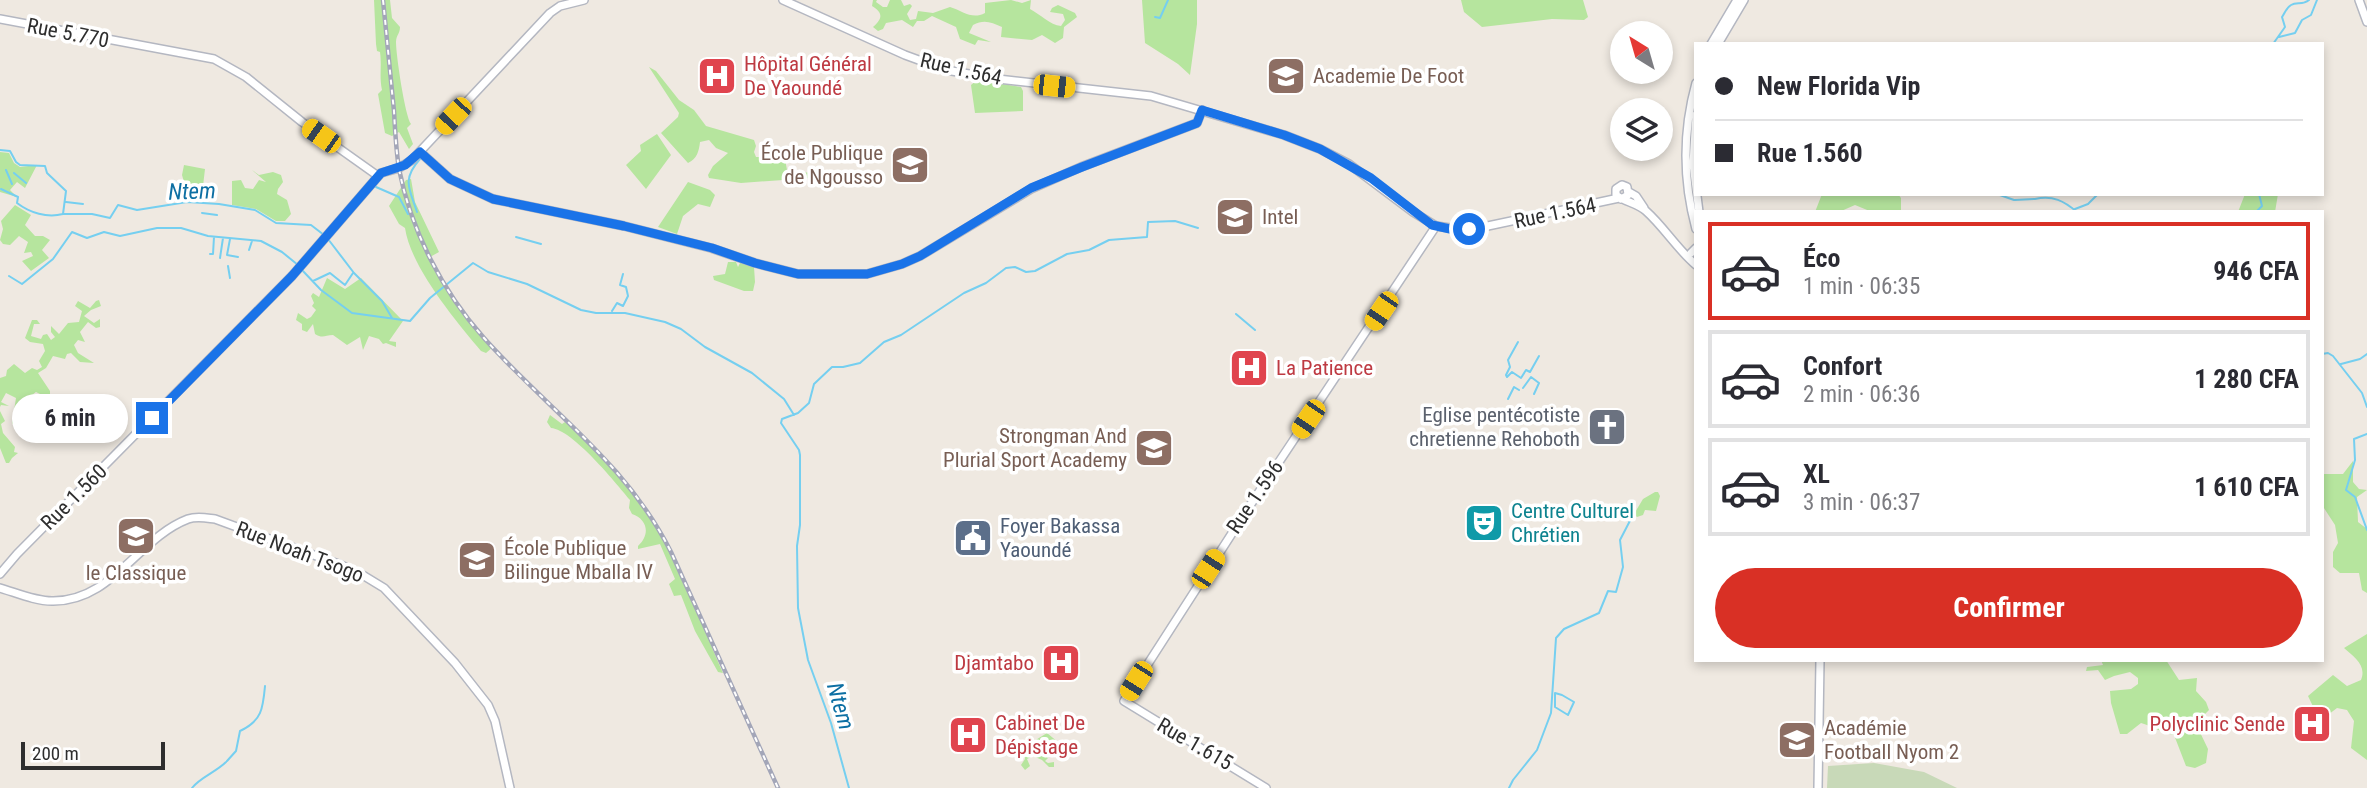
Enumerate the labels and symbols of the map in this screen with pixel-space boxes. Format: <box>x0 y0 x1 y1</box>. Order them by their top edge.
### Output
street label: Rue 5.770 <box>25 13 111 53</box>
north arrow <box>1610 21 1673 84</box>
street label: Rue 1.564 <box>918 48 1004 90</box>
place label: Hôpital Général De Yaoundé <box>744 52 872 100</box>
hospital icon: Hôpital Général De Yaoundé <box>696 55 738 97</box>
school or university icon: Academie De Foot <box>1265 55 1307 97</box>
place label: Academie De Foot <box>1313 64 1464 88</box>
car <box>1033 73 1076 99</box>
car <box>431 93 476 139</box>
car <box>298 115 345 157</box>
place label: École Publique de Ngousso <box>761 141 883 189</box>
school or university icon: École Publique de Ngousso <box>889 144 931 186</box>
water label: Ntem <box>168 177 216 206</box>
street label: Rue 1.564 <box>1512 193 1598 233</box>
school or university icon: Intel <box>1214 196 1256 238</box>
place label: Intel <box>1262 205 1298 229</box>
route start <box>1453 213 1485 245</box>
car <box>1361 288 1402 334</box>
hospital icon: La Patience <box>1228 347 1270 389</box>
place label: La Patience <box>1276 356 1373 380</box>
callout: 6 min <box>12 394 128 442</box>
car <box>1288 396 1329 442</box>
route end <box>136 402 168 434</box>
place label: Eglise pentécotiste chretienne Rehoboth <box>1409 403 1580 451</box>
church icon: Eglise pentécotiste chretienne Rehoboth <box>1586 406 1628 448</box>
place label: Strongman And Plurial Sport Academy <box>943 424 1127 472</box>
school or university icon: Strongman And Plurial Sport Academy <box>1133 427 1175 469</box>
street label: Rue 1.596 <box>1222 456 1288 538</box>
street label: Rue 1.560 <box>36 459 112 535</box>
place label: Centre Culturel Chrétien <box>1511 499 1634 547</box>
theatre icon: Centre Culturel Chrétien <box>1463 502 1505 544</box>
place label: Foyer Bakassa Yaoundé <box>1000 514 1120 562</box>
school or university icon: le Classique <box>115 515 157 557</box>
street label: Rue Noah Tsogo <box>233 517 367 587</box>
public building icon: Foyer Bakassa Yaoundé <box>952 517 994 559</box>
place label: École Publique Bilingue Mballa IV <box>504 536 653 584</box>
school or university icon: École Publique Bilingue Mballa IV <box>456 539 498 581</box>
car <box>1188 546 1229 592</box>
place label: le Classique <box>86 561 187 585</box>
hospital icon: Djamtabo <box>1040 642 1082 684</box>
place label: Djamtabo <box>954 651 1034 675</box>
car <box>1116 658 1157 704</box>
water label: Ntem <box>821 679 860 733</box>
hospital icon: Polyclinic Sende <box>2291 703 2333 745</box>
place label: Cabinet De Dépistage <box>995 711 1085 759</box>
place label: Polyclinic Sende <box>2150 712 2285 736</box>
street label: Rue 1.615 <box>1153 713 1237 775</box>
hospital icon: Cabinet De Dépistage <box>947 714 989 756</box>
place label: Académie Football Nyom 2 <box>1824 716 1959 764</box>
school or university icon: Académie Football Nyom 2 <box>1776 719 1818 761</box>
scale bar <box>21 739 164 771</box>

